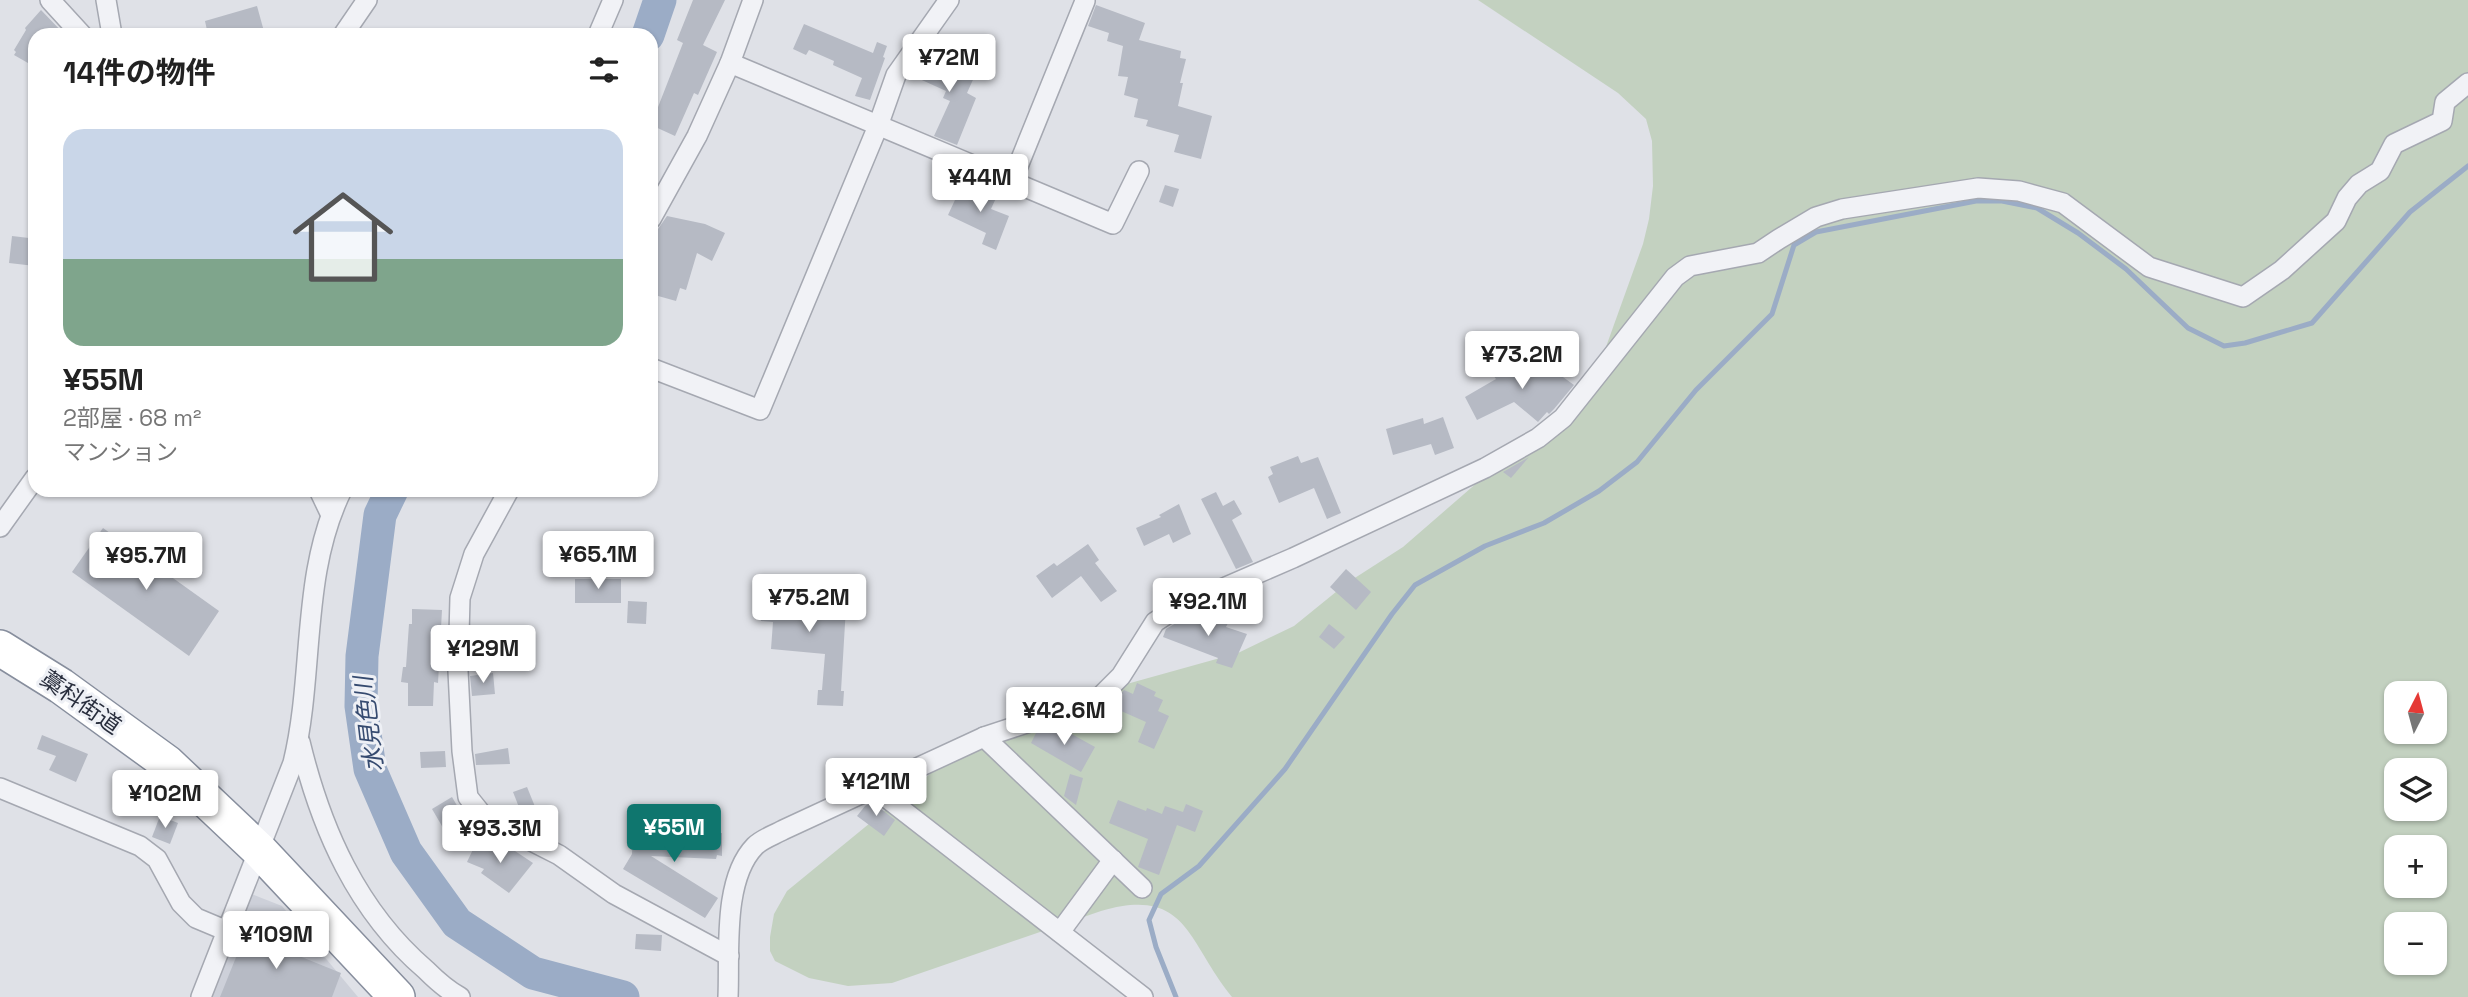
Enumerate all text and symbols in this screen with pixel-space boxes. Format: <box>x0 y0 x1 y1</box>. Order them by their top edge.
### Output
pin: ¥72M <box>908 34 990 94</box>
text: ¥72M <box>919 42 979 72</box>
icon: filters <box>585 51 623 89</box>
text: 14件の物件 <box>63 53 216 92</box>
pin: ¥44M <box>939 154 1021 214</box>
text: ¥44M <box>948 162 1012 192</box>
icon: home <box>280 174 406 300</box>
pin: ¥73.2M <box>1465 332 1579 391</box>
text: ¥73.2M <box>1481 339 1563 369</box>
text: ¥55M <box>63 360 144 399</box>
text: 2部屋 · 68 m² <box>63 403 202 433</box>
text: マンション <box>63 437 178 467</box>
pin: ¥95.7M <box>89 532 203 592</box>
pin: ¥65.1M <box>541 532 655 591</box>
text: ¥65.1M <box>559 539 637 569</box>
text: ¥95.7M <box>105 540 187 570</box>
pin: ¥75.2M <box>752 574 866 634</box>
pin: ¥92.1M <box>1151 578 1265 638</box>
text: ¥75.2M <box>768 582 850 612</box>
text: ¥92.1M <box>1169 586 1247 616</box>
pin: ¥129M <box>434 626 532 685</box>
text: ¥129M <box>447 633 519 663</box>
street label: 藁科街道 <box>35 663 127 741</box>
water label: 水見色川 <box>347 672 390 774</box>
north arrow <box>2384 681 2446 744</box>
map controls <box>2384 681 2447 975</box>
pin: ¥42.6M <box>1007 688 1121 747</box>
text: ¥42.6M <box>1022 695 1106 725</box>
pin: ¥121M <box>827 758 925 818</box>
button: layers <box>2384 758 2447 821</box>
text: ¥121M <box>842 766 911 796</box>
pin: ¥102M <box>116 770 214 830</box>
text: ¥102M <box>128 778 202 808</box>
pin: ¥55M <box>633 804 715 864</box>
pin: ¥93.3M <box>443 806 557 865</box>
text: ¥55M <box>643 812 705 842</box>
text: ¥93.3M <box>458 813 542 843</box>
button: + <box>2384 835 2447 898</box>
pin: ¥109M <box>227 912 325 971</box>
button: − <box>2384 912 2447 975</box>
text: ¥109M <box>239 919 313 949</box>

